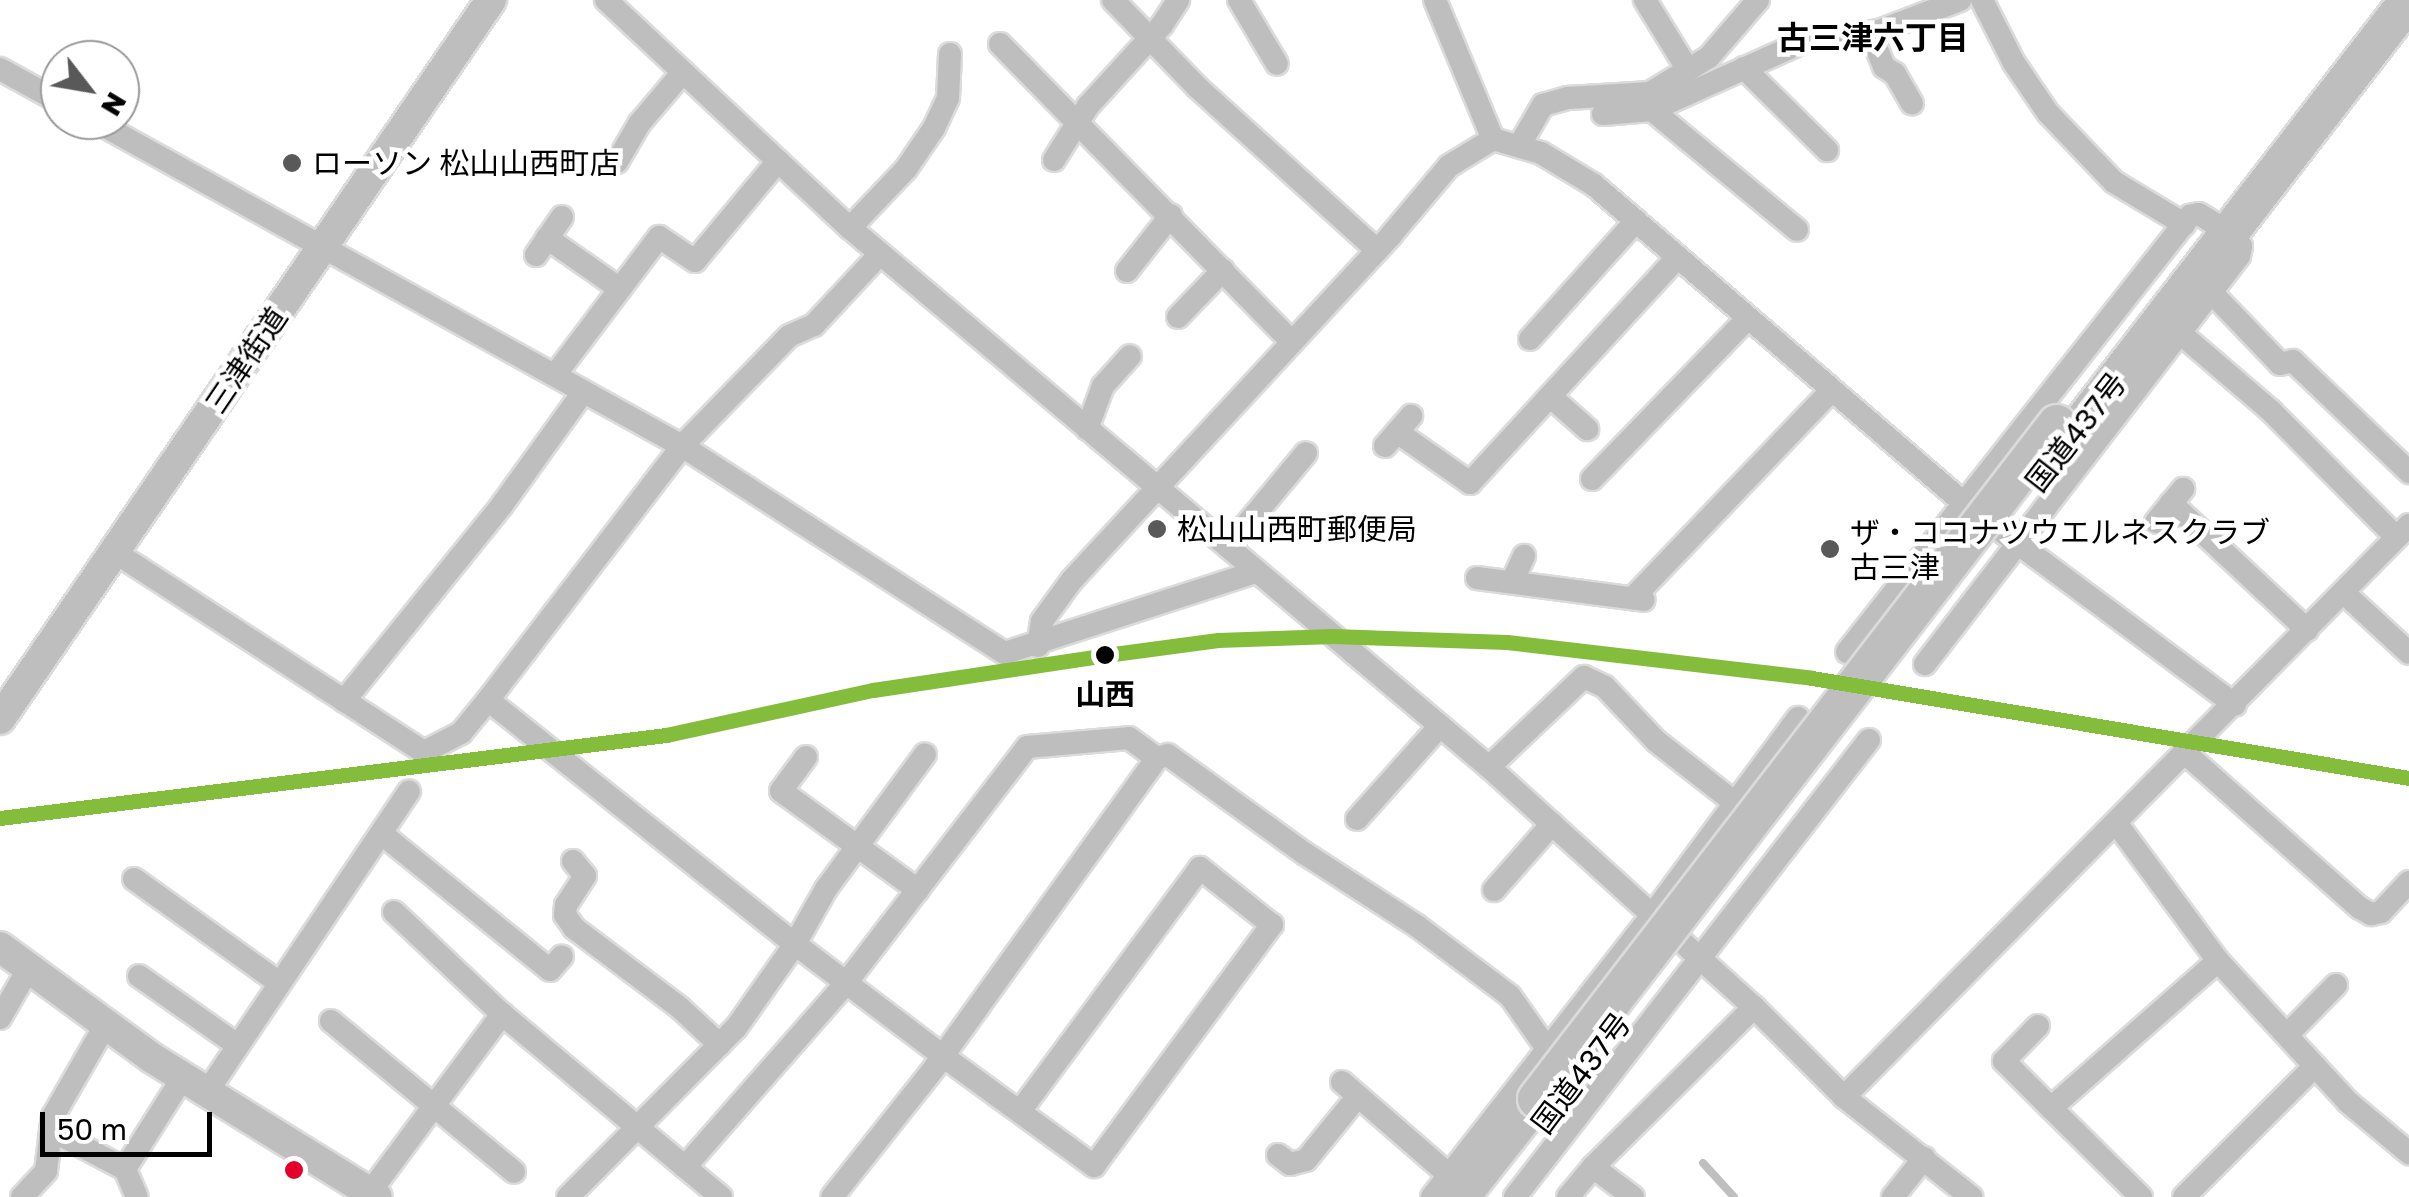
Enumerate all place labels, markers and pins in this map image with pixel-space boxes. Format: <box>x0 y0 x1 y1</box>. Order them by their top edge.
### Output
place label: ローソン 松山山西町店 <box>312 145 619 181</box>
marker: ローソン 松山山西町店 <box>281 152 303 174</box>
place label: 松山山西町郵便局 <box>1177 511 1417 547</box>
place label: ザ・ココナツウエルネスクラブ 古三津 <box>1850 514 2270 584</box>
marker: 松山山西町郵便局 <box>1146 518 1168 540</box>
marker: ザ・ココナツウエルネスクラブ 古三津 <box>1819 538 1841 560</box>
marker: 山西 <box>1089 639 1121 671</box>
place label: 山西 <box>1075 676 1135 712</box>
unlabelled marker <box>284 1160 304 1180</box>

